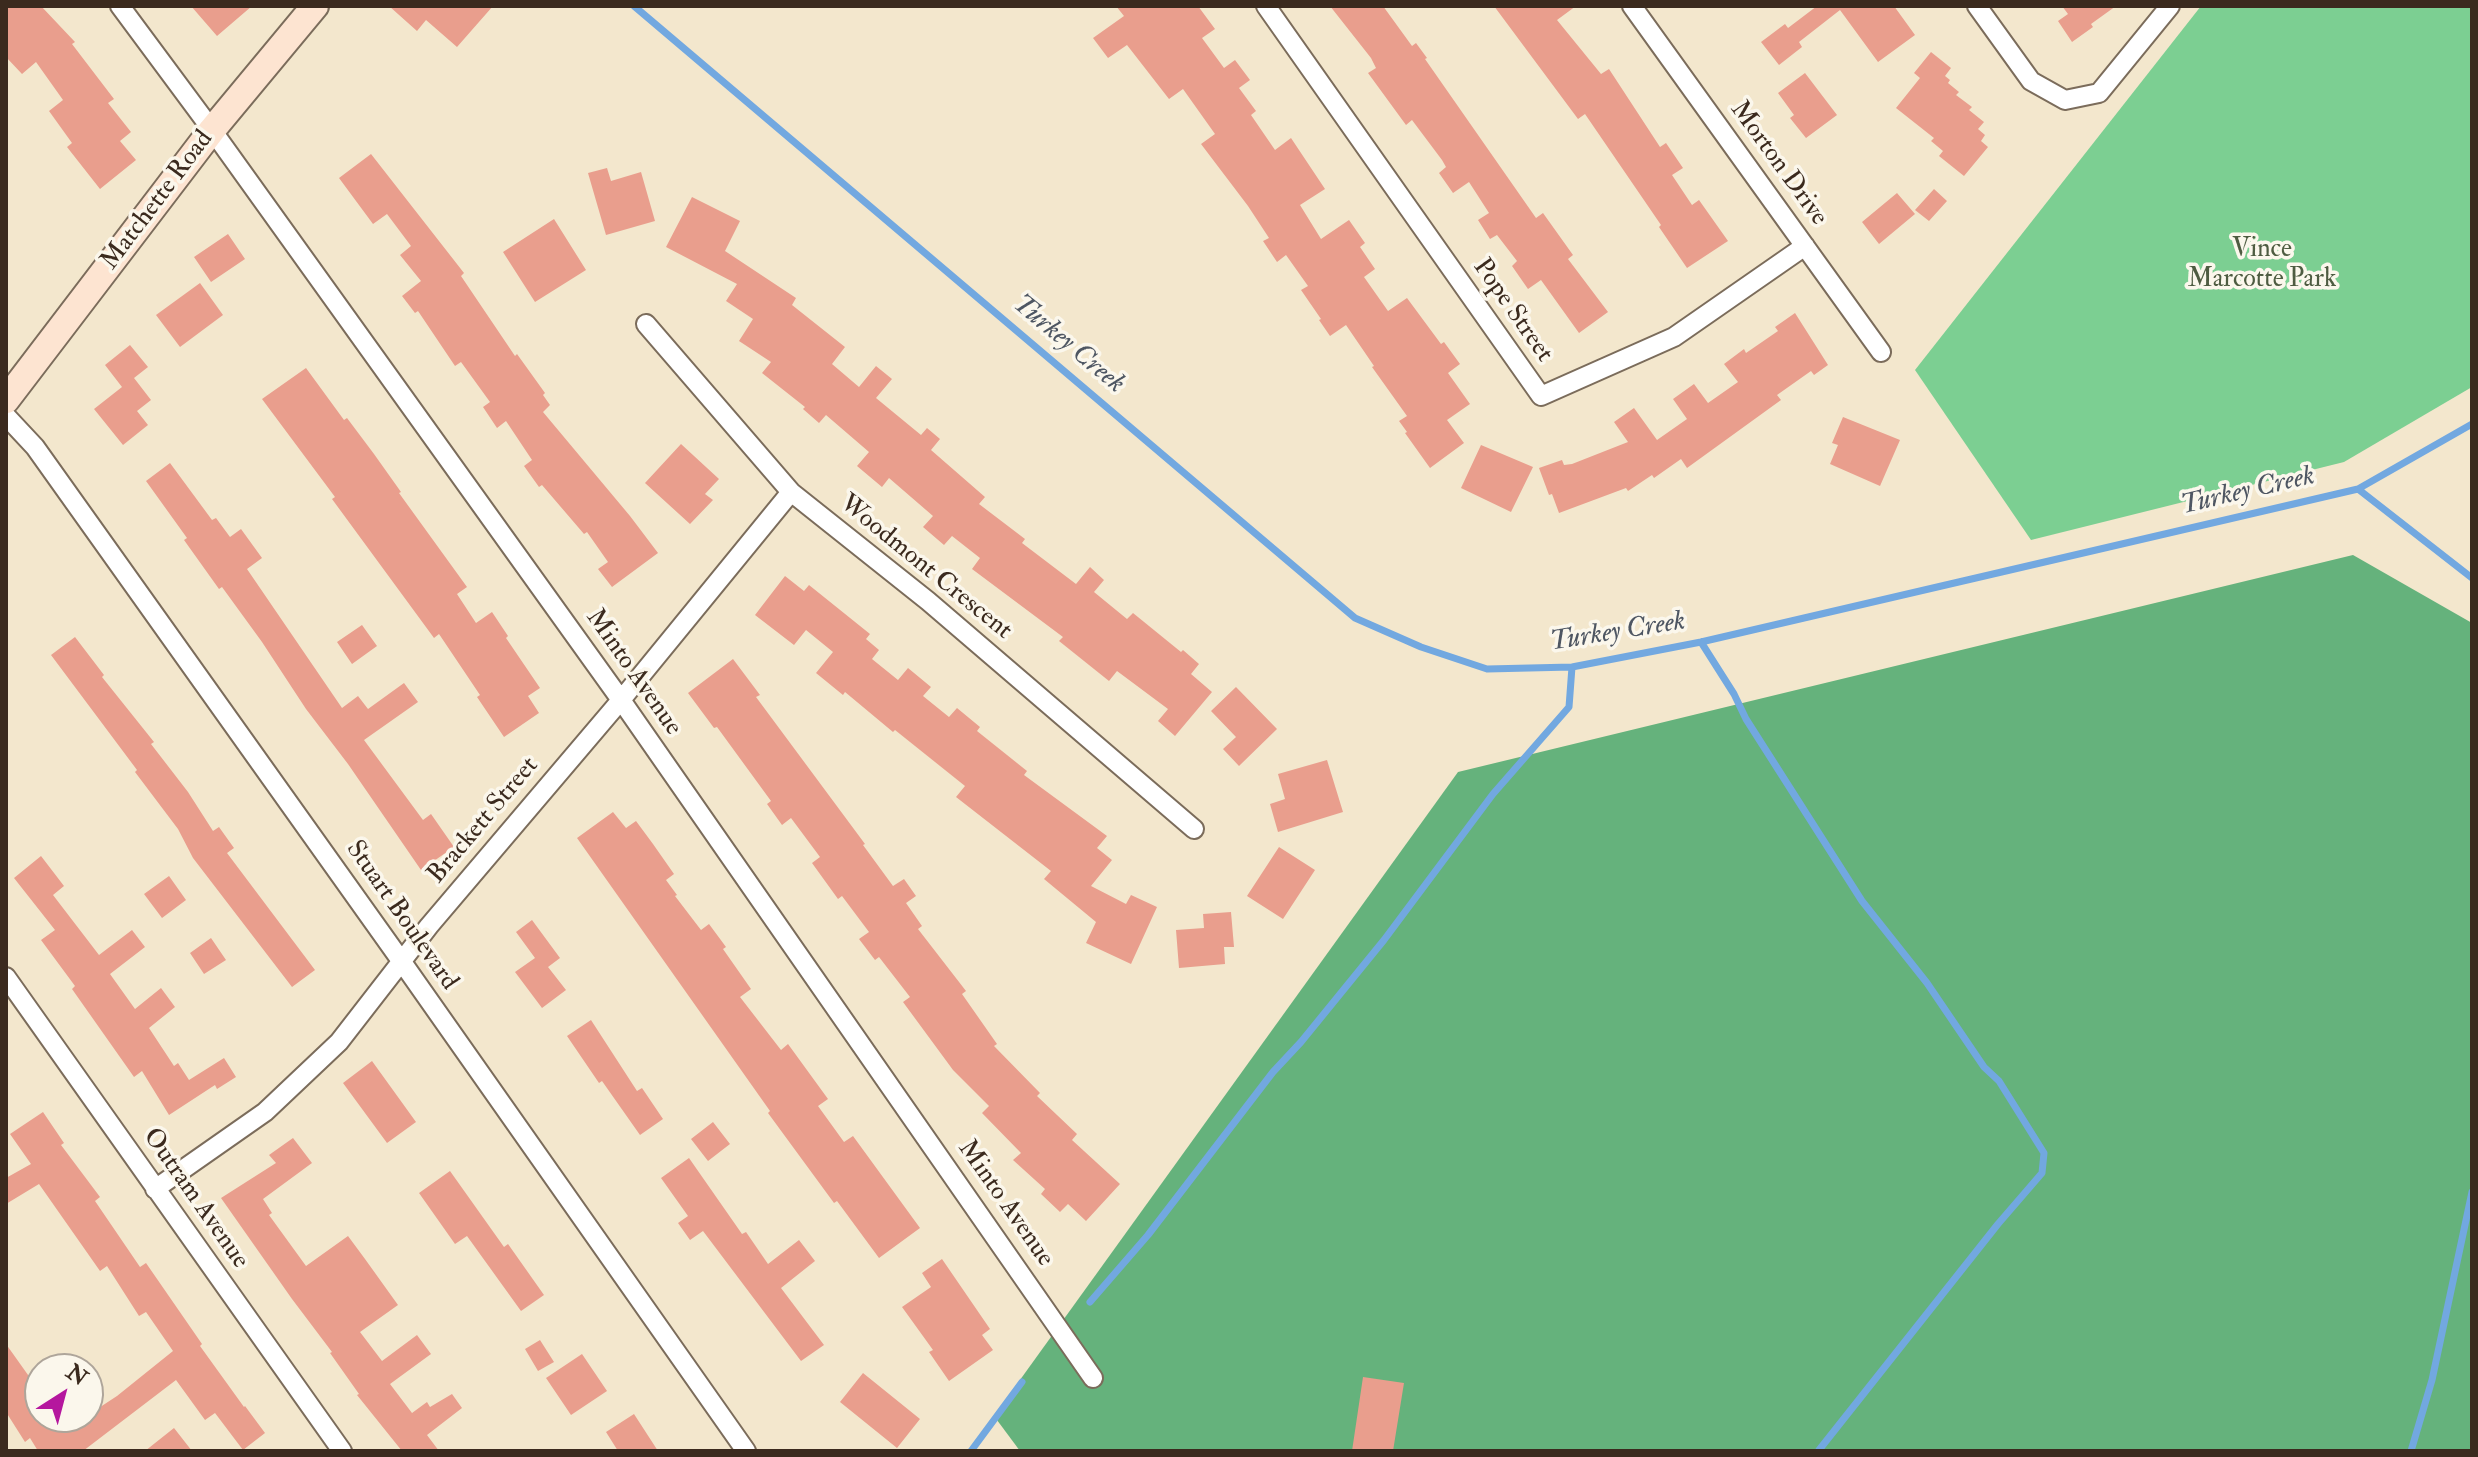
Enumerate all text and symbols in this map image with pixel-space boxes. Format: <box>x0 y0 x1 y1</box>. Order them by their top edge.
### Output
street label: Morton Drive <box>1722 96 1834 232</box>
street label: Matchette Road <box>95 125 221 277</box>
park label: Vince Marcotte Park <box>2188 234 2336 296</box>
street label: Pope Street <box>1465 253 1559 369</box>
water label: Turkey Creek <box>1005 288 1131 402</box>
water label: Turkey Creek <box>2178 460 2318 524</box>
street label: Woodmont Crescent <box>832 489 1018 647</box>
street label: Minto Avenue <box>578 604 688 742</box>
water label: Turkey Creek <box>1548 606 1688 660</box>
street label: Brackett Street <box>422 751 546 891</box>
street label: Stuart Boulevard <box>338 835 464 997</box>
street label: Outram Avenue <box>135 1123 255 1275</box>
street label: Minto Avenue <box>950 1135 1060 1273</box>
north arrow <box>24 1353 104 1433</box>
text: N <box>61 1358 93 1392</box>

